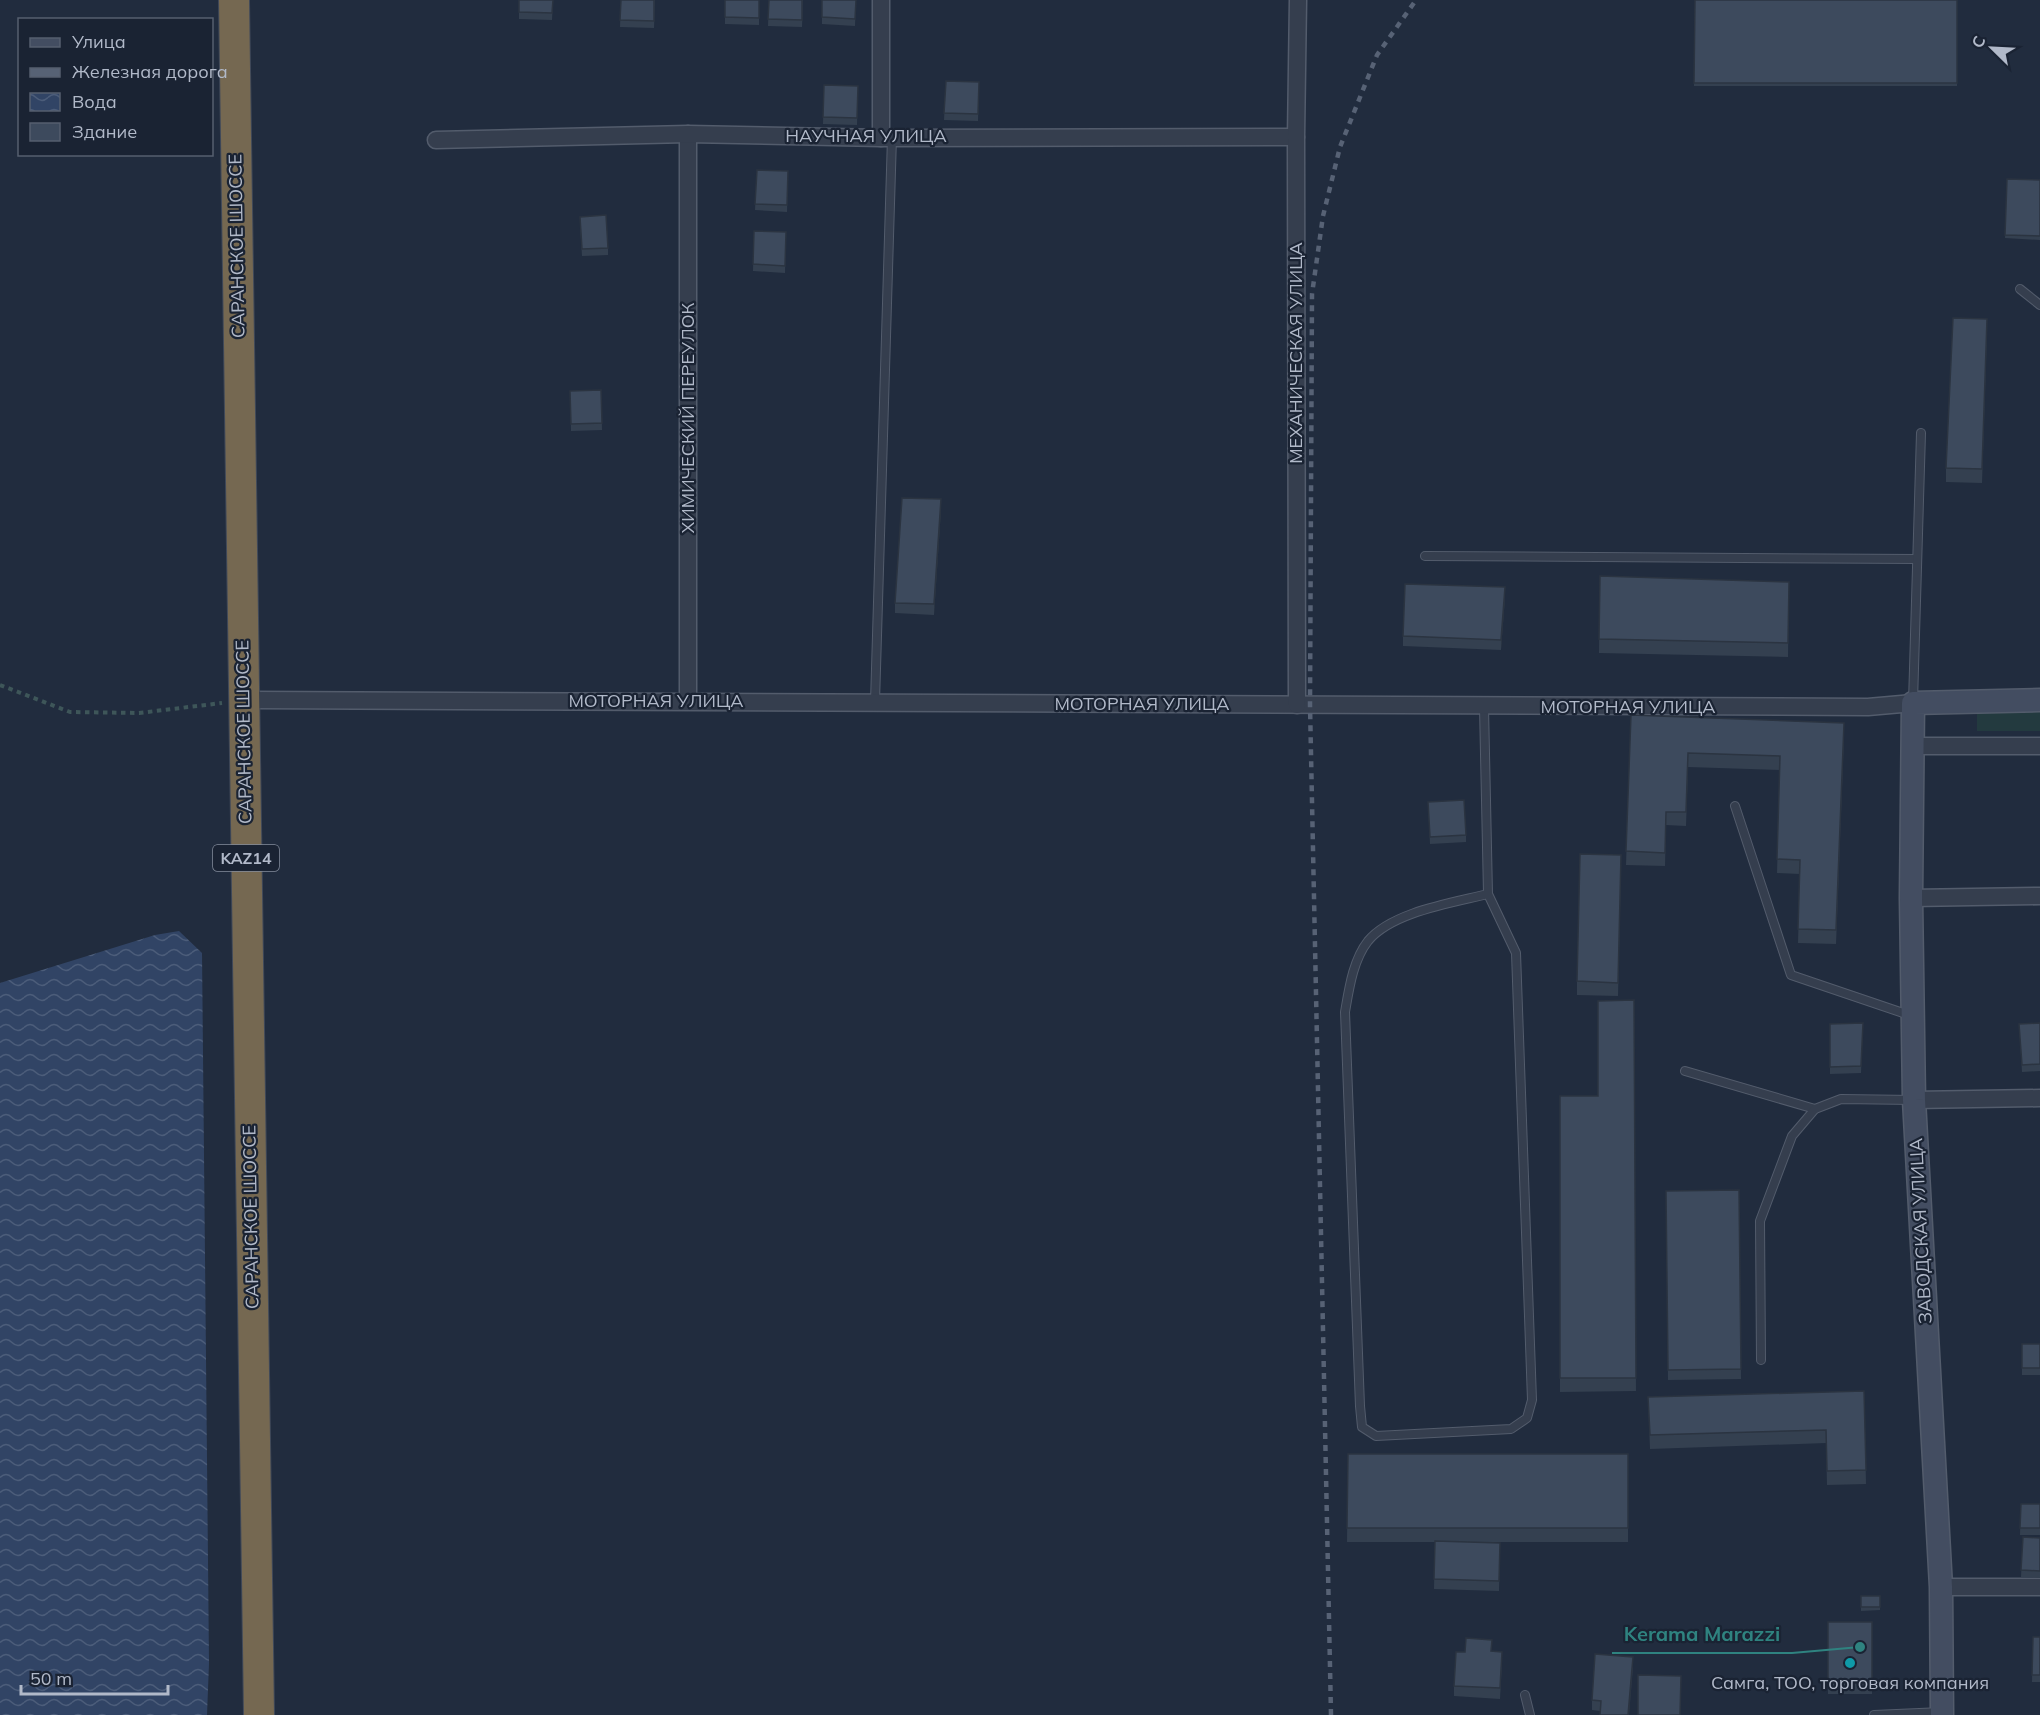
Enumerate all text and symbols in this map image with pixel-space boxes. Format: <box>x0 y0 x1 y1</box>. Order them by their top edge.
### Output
legend <box>18 18 213 156</box>
north arrow <box>1962 18 2022 78</box>
text: Улица <box>71 30 126 53</box>
text: С <box>1967 33 1990 51</box>
text: Железная дорога <box>72 60 228 83</box>
text: Вода <box>72 90 117 113</box>
text: Здание <box>72 120 137 143</box>
street label: НАУЧНАЯ УЛИЦА <box>785 124 947 147</box>
street label: САРАНСКОЕ ШОССЕ <box>223 154 250 338</box>
street label: МЕХАНИЧЕСКАЯ УЛИЦА <box>1284 242 1307 464</box>
street label: ХИМИЧЕСКИЙ ПЕРЕУЛОК <box>676 302 699 533</box>
street label: САРАНСКОЕ ШОССЕ <box>230 640 257 824</box>
street label: МОТОРНАЯ УЛИЦА <box>568 689 744 712</box>
street label: МОТОРНАЯ УЛИЦА <box>1054 692 1230 715</box>
street label: МОТОРНАЯ УЛИЦА <box>1540 695 1716 718</box>
road number: KAZ14 <box>213 845 279 871</box>
street label: САРАНСКОЕ ШОССЕ <box>237 1125 264 1309</box>
street label: ЗАВОДСКАЯ УЛИЦА <box>1904 1138 1937 1324</box>
callout: Kerama Marazzi <box>1612 1615 1792 1653</box>
text: Kerama Marazzi <box>1624 1621 1780 1646</box>
marker: Самга, ТОО, торговая компания <box>1843 1656 1857 1670</box>
scale bar <box>21 1658 168 1696</box>
text: 50 m <box>30 1667 72 1690</box>
place label: Самга, ТОО, торговая компания <box>1711 1671 1989 1694</box>

